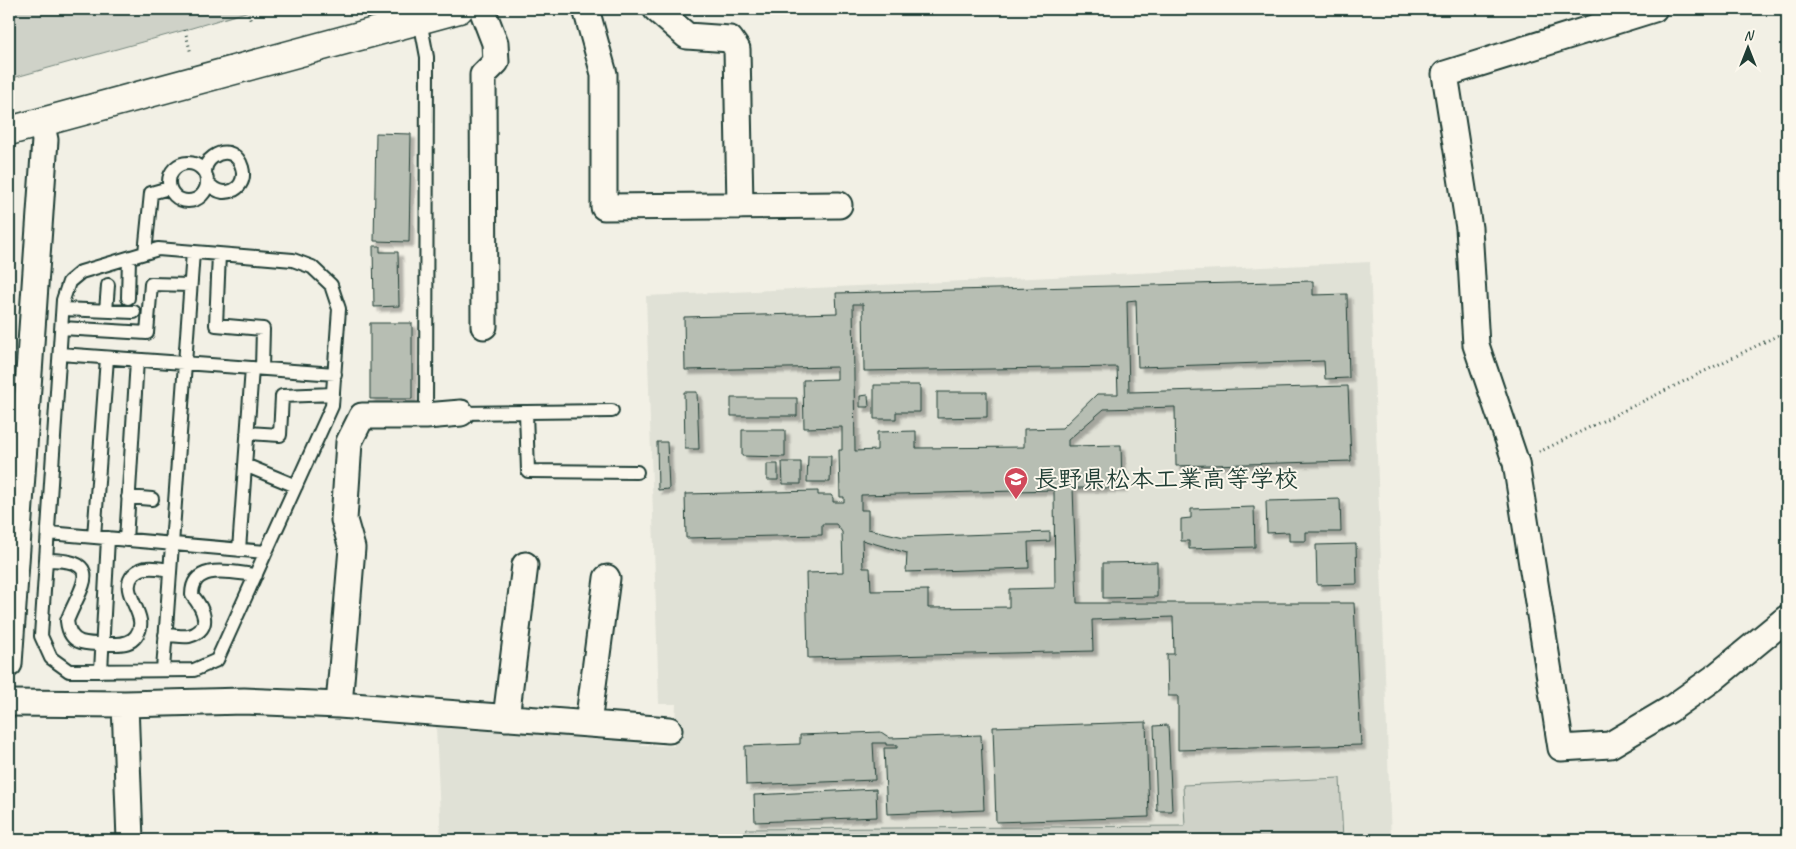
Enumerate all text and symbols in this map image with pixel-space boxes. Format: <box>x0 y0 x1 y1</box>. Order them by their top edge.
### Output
north arrow <box>1724 22 1774 72</box>
text: N <box>1744 27 1755 44</box>
place label: 長野県松本工業高等学校 <box>1034 464 1298 494</box>
school or university icon: 長野県松本工業高等学校 <box>1003 466 1029 500</box>

